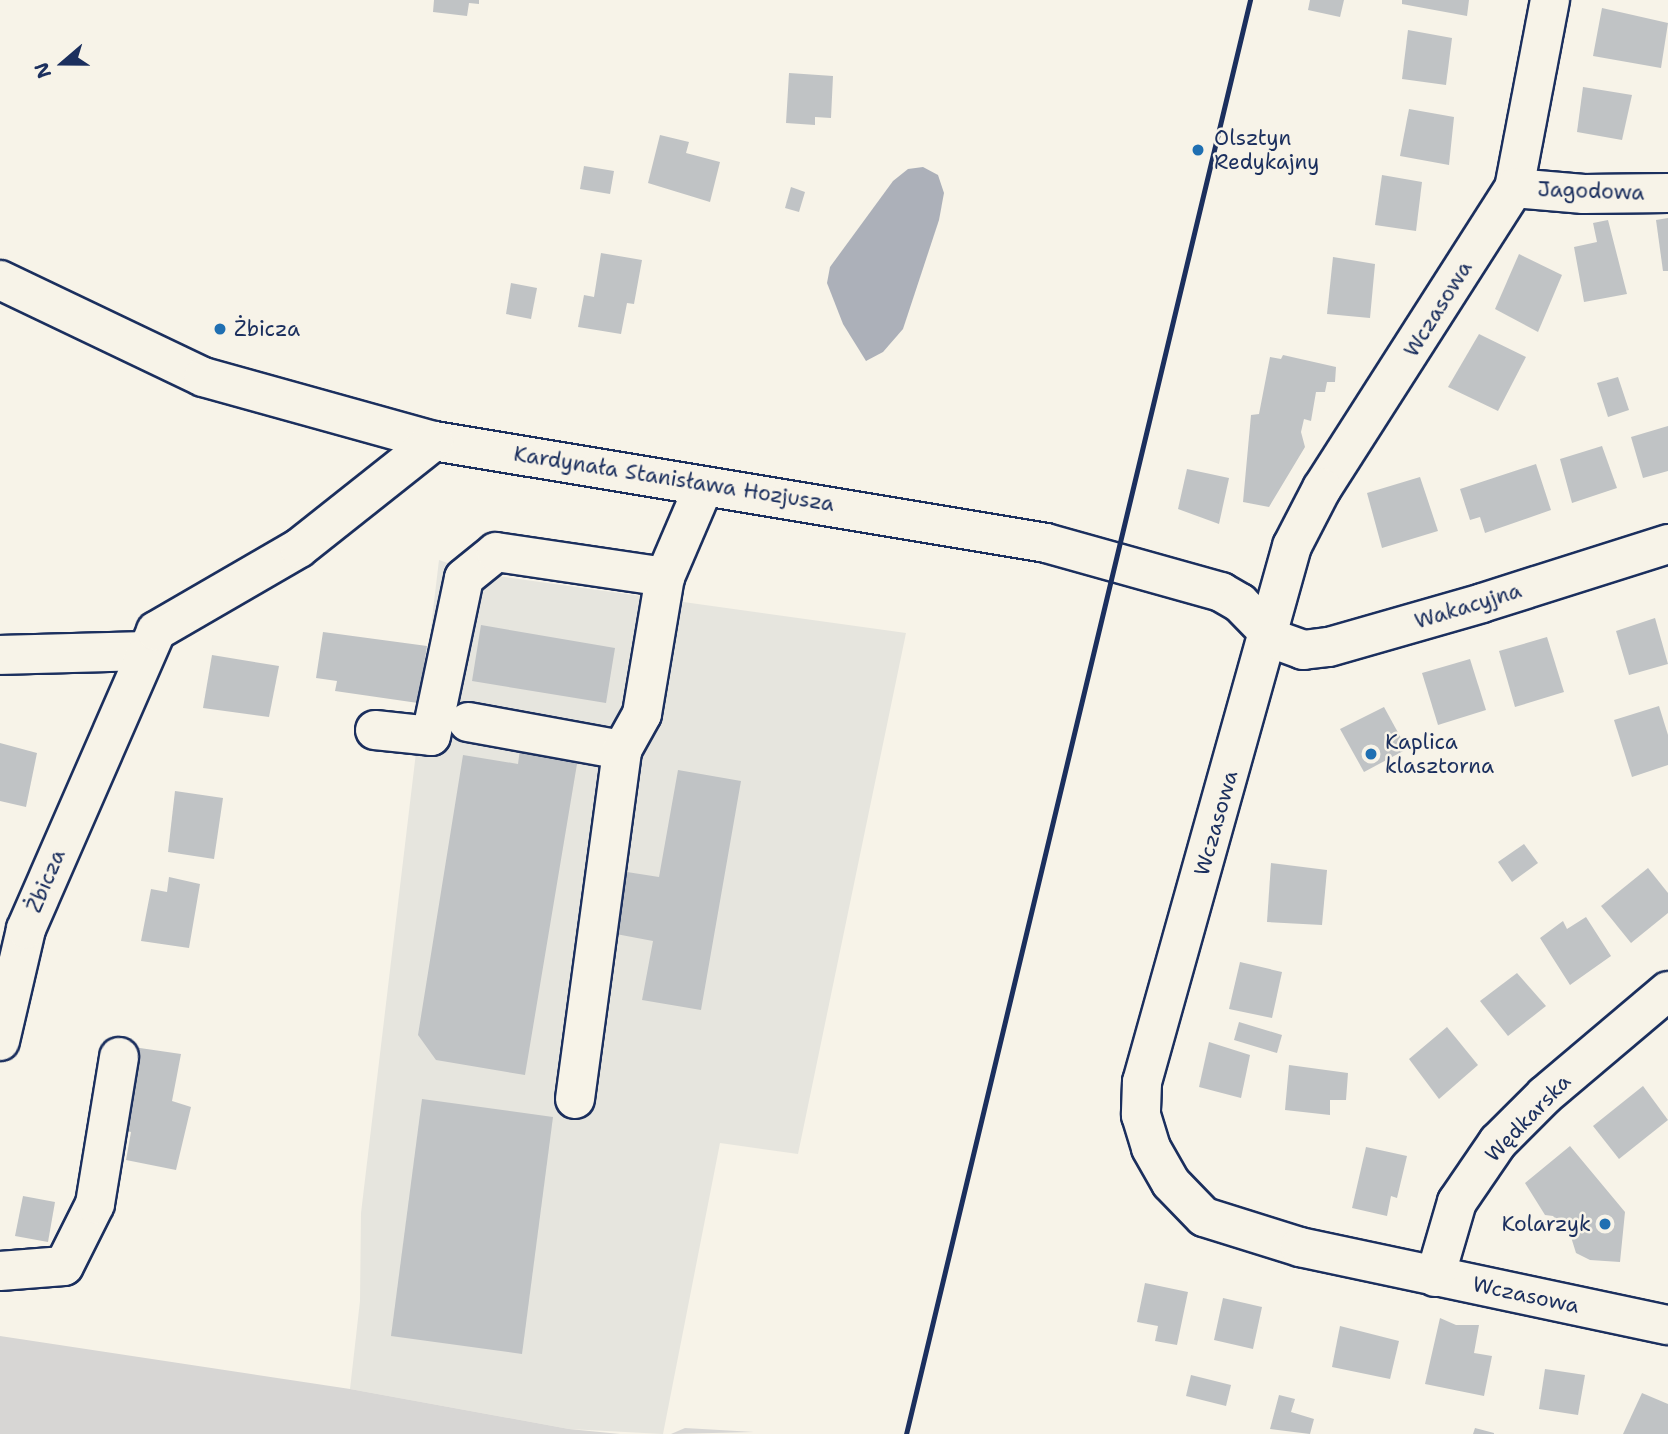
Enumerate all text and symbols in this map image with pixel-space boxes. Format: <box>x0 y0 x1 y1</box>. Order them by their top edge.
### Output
north arrow <box>28 28 98 98</box>
text: N <box>28 59 57 82</box>
place label: Olsztyn Redykajny <box>1214 125 1319 175</box>
marker: Olsztyn Redykajny <box>1188 140 1208 160</box>
street label: Jagodowa <box>1537 177 1645 205</box>
street label: Wczasowa <box>1399 256 1477 362</box>
place label: Żbicza <box>234 316 300 342</box>
marker: Żbicza <box>212 321 228 337</box>
street label: Kardynała Stanisława Hozjusza <box>512 441 836 517</box>
street label: Wakacyjna <box>1412 578 1524 634</box>
place label: Kaplica klasztorna <box>1385 729 1494 779</box>
marker: Kaplica klasztorna <box>1363 746 1379 762</box>
street label: Wczasowa <box>1189 767 1243 879</box>
street label: Żbicza <box>22 846 70 916</box>
street label: Wędkarska <box>1480 1069 1576 1167</box>
place label: Kolarzyk <box>1501 1211 1591 1237</box>
marker: Kolarzyk <box>1597 1216 1613 1232</box>
street label: Wczasowa <box>1470 1271 1582 1319</box>

